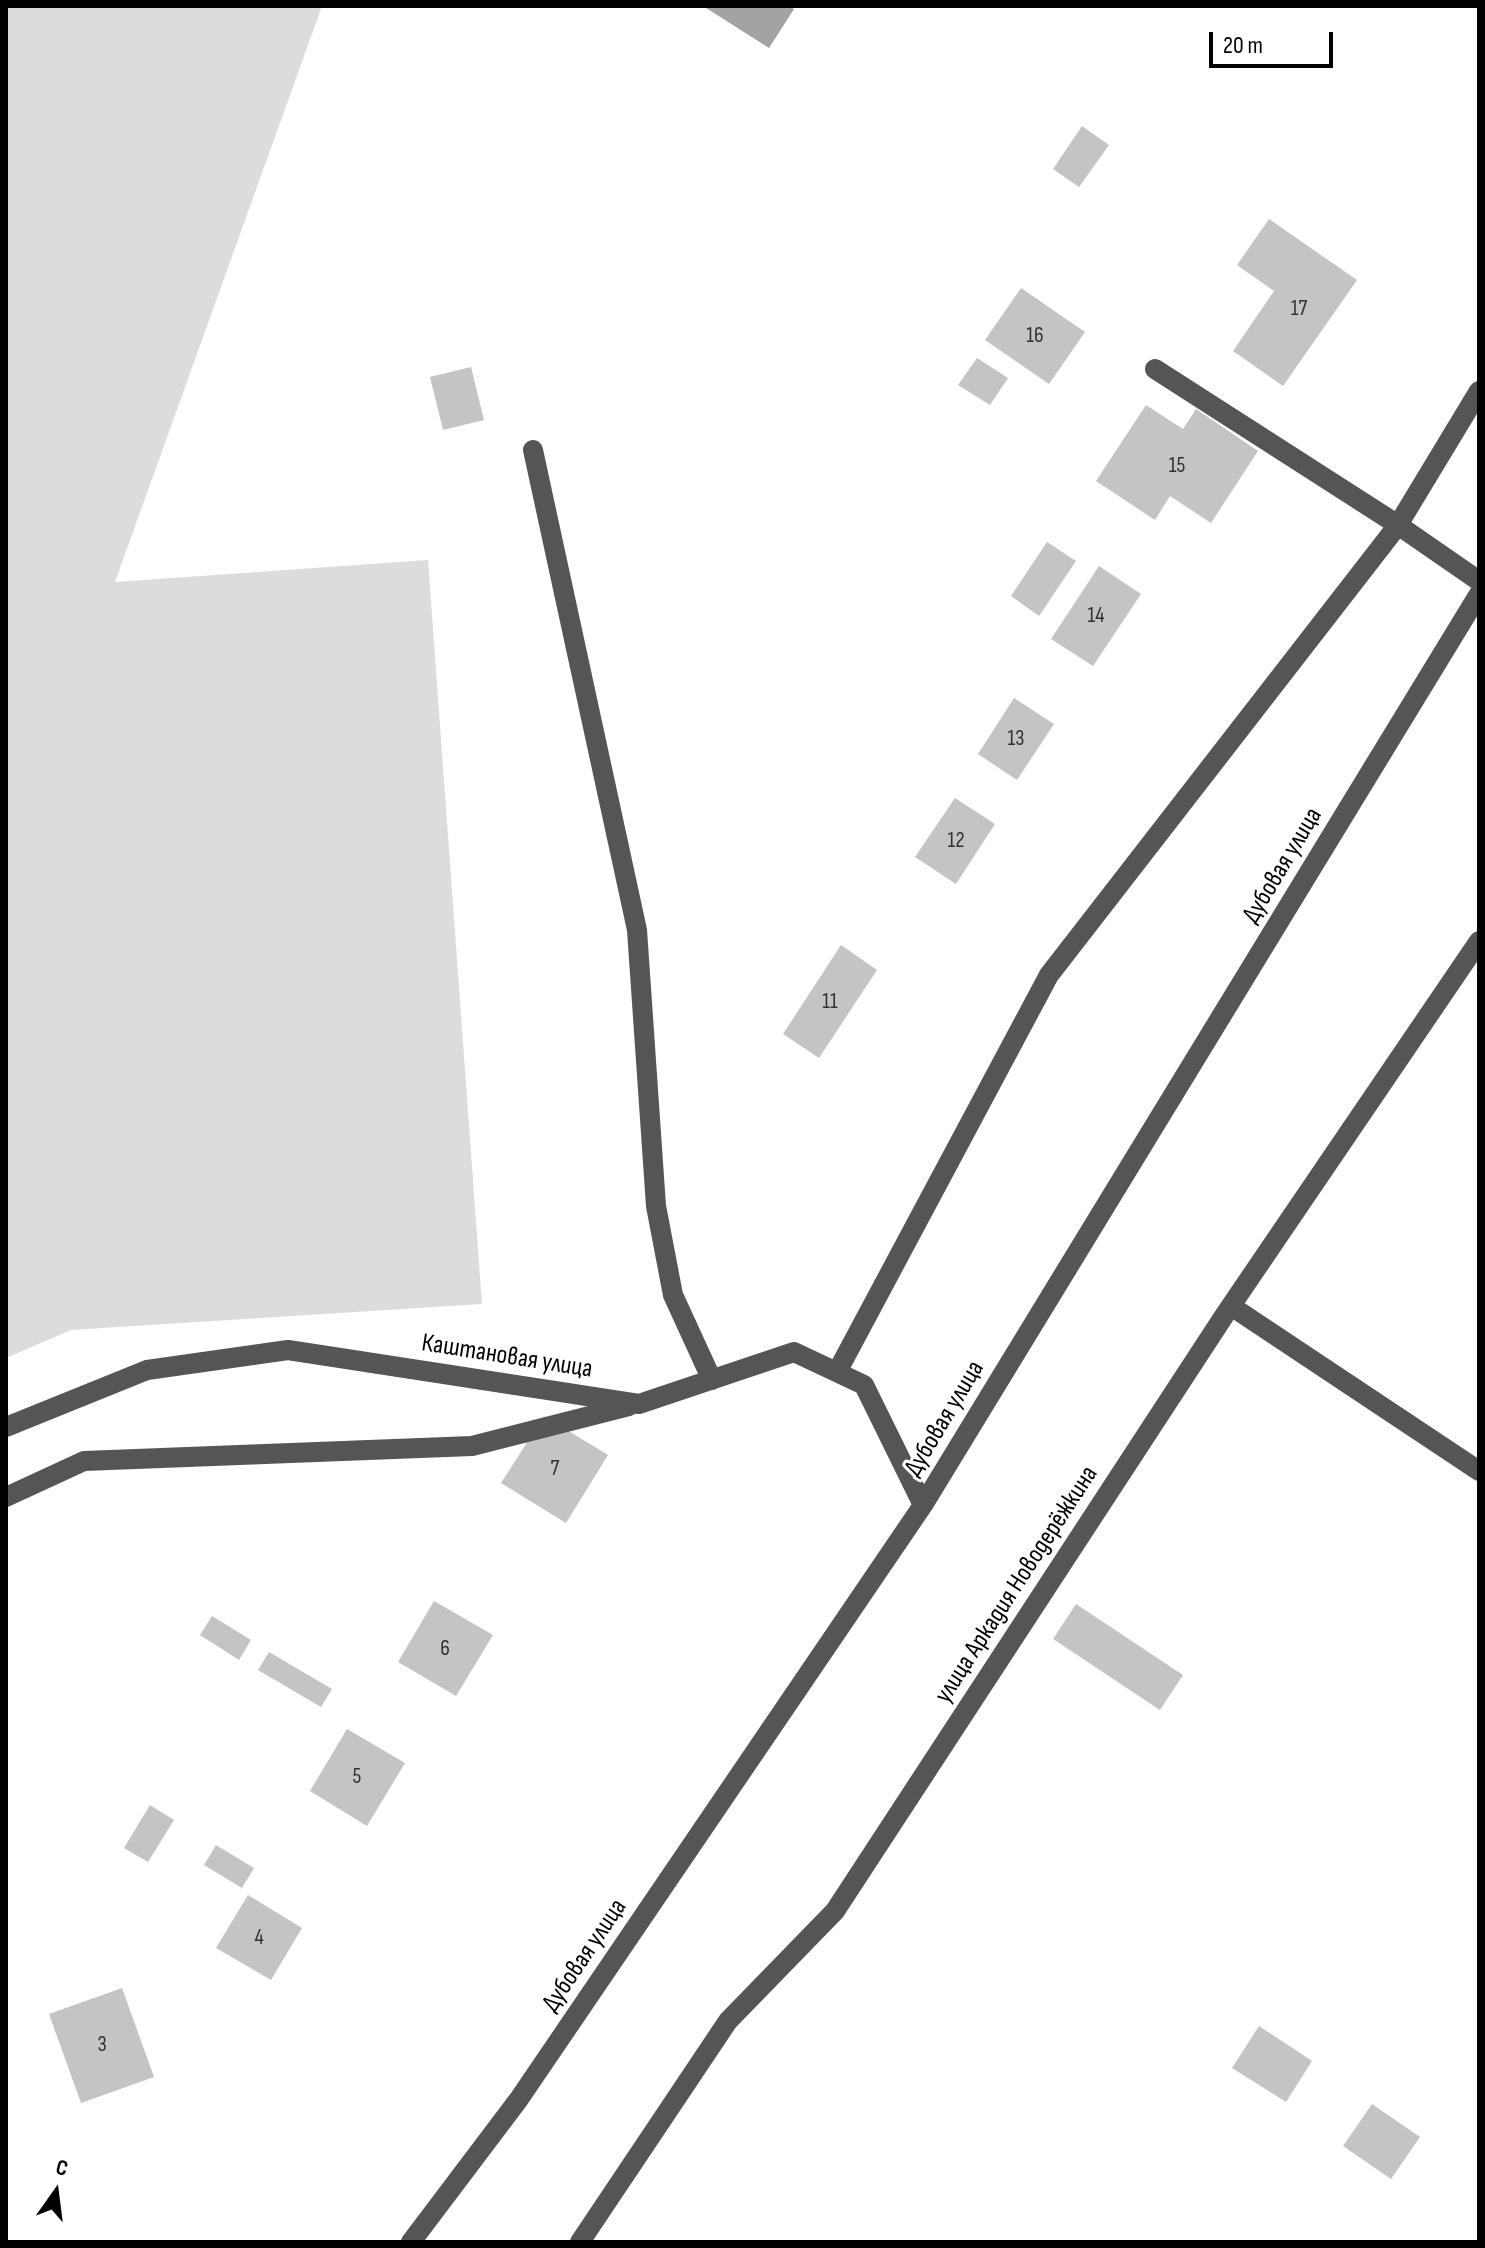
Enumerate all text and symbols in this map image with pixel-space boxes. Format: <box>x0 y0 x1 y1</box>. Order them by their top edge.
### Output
scale bar <box>1213 16 1337 66</box>
text: 20 m <box>1223 31 1263 60</box>
house number: 17 <box>1291 296 1307 322</box>
house number: 16 <box>1026 323 1044 349</box>
house number: 15 <box>1169 453 1185 479</box>
house number: 14 <box>1088 603 1104 629</box>
house number: 13 <box>1008 726 1024 752</box>
street label: Дубовая улица <box>1236 802 1330 930</box>
house number: 12 <box>947 828 965 854</box>
house number: 11 <box>822 989 838 1015</box>
street label: Каштановая улица <box>419 1328 595 1386</box>
street label: Дубовая улица <box>898 1355 992 1483</box>
house number: 7 <box>551 1456 559 1482</box>
street label: улица Аркадия Новодерёжкина <box>929 1461 1105 1709</box>
house number: 6 <box>440 1636 450 1662</box>
house number: 5 <box>353 1764 361 1790</box>
street label: Дубовая улица <box>536 1894 634 2018</box>
house number: 4 <box>254 1925 264 1951</box>
house number: 3 <box>97 2032 107 2058</box>
north arrow <box>16 2152 96 2232</box>
text: С <box>53 2154 71 2183</box>

